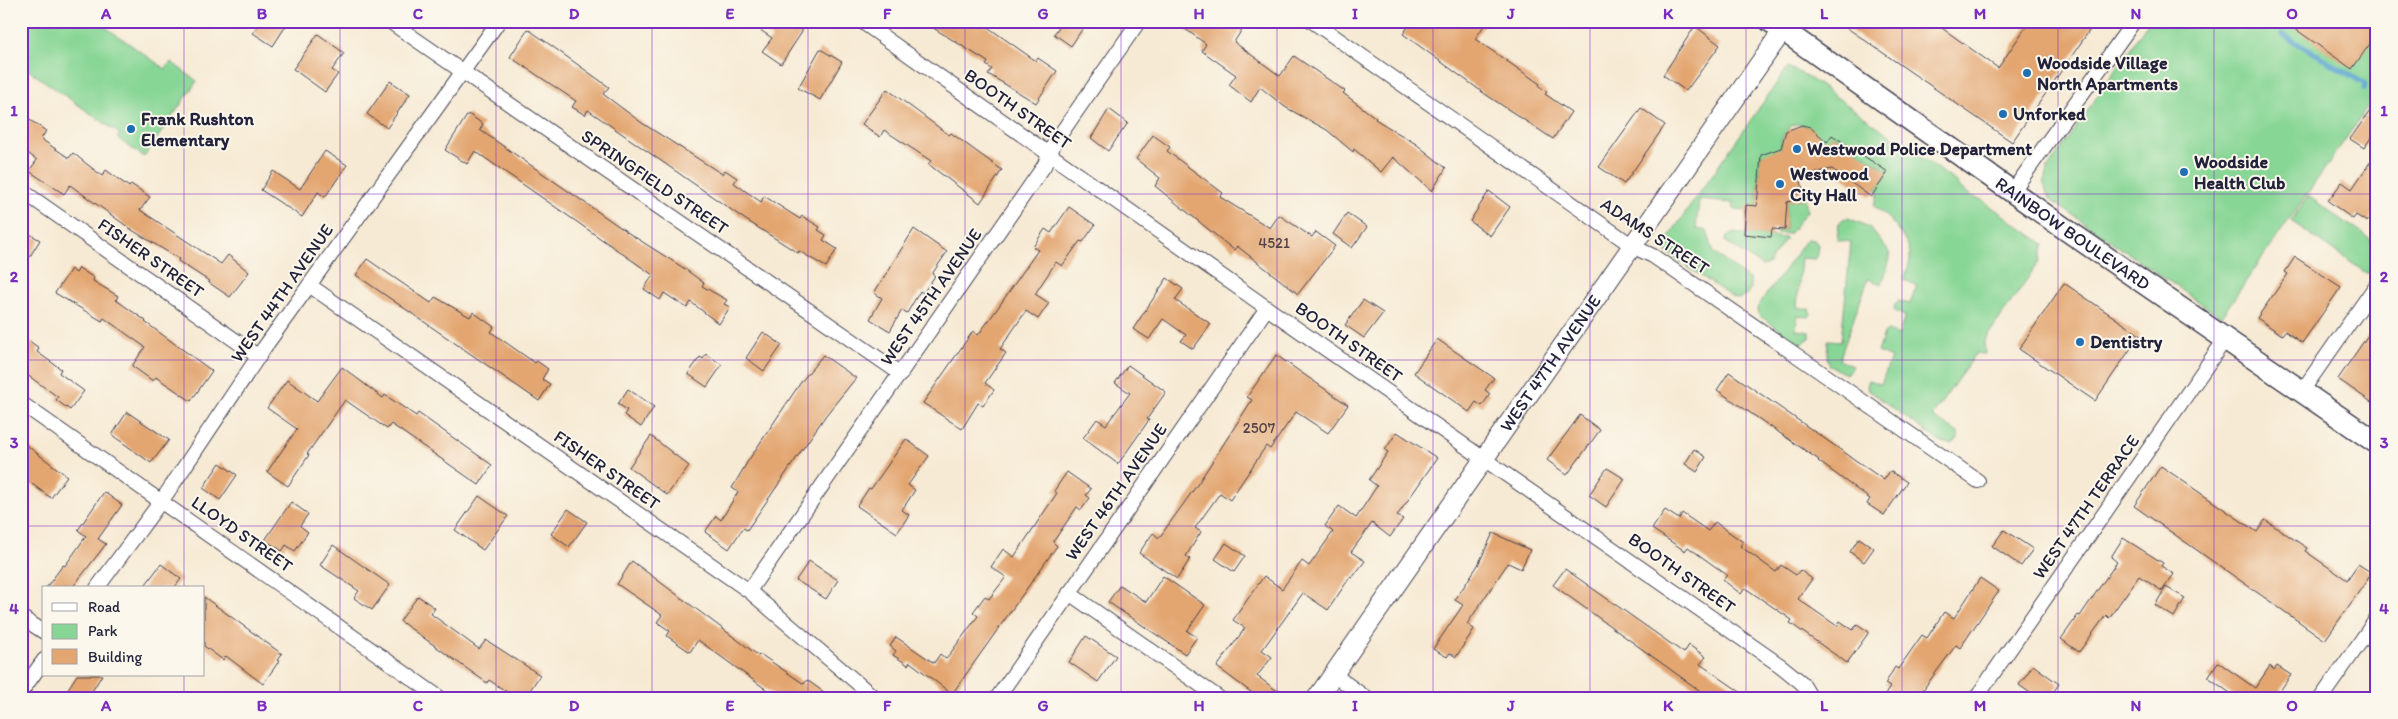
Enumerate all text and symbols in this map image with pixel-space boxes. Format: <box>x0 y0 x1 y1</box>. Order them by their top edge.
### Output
text: A <box>100 4 112 23</box>
text: B <box>257 4 268 23</box>
text: C <box>413 4 424 23</box>
text: D <box>569 4 580 23</box>
text: E <box>726 4 735 23</box>
text: F <box>883 4 892 23</box>
text: G <box>1037 4 1049 23</box>
text: H <box>1193 4 1205 23</box>
text: I <box>1352 4 1358 23</box>
text: J <box>1506 4 1515 23</box>
text: K <box>1663 4 1674 23</box>
text: L <box>1820 4 1829 23</box>
text: M <box>1974 4 1986 23</box>
text: N <box>2131 4 2141 23</box>
text: O <box>2286 4 2298 23</box>
place label: Woodside Village North Apartments <box>2037 52 2178 95</box>
street label: BOOTH STREET <box>960 64 1076 154</box>
marker: Woodside Village North Apartments <box>2021 67 2033 79</box>
text: 1 <box>10 101 18 120</box>
text: 1 <box>2380 101 2388 120</box>
place label: Unforked <box>2013 103 2086 125</box>
place label: Frank Rushton Elementary <box>141 108 255 151</box>
marker: Unforked <box>1997 108 2009 120</box>
marker: Frank Rushton Elementary <box>125 123 137 135</box>
street label: SPRINGFIELD STREET <box>577 125 733 239</box>
place label: Westwood Police Department <box>1807 138 2032 160</box>
marker: Westwood Police Department <box>1791 143 1803 155</box>
place label: Woodside Health Club <box>2194 151 2285 194</box>
place label: Westwood City Hall <box>1790 163 1870 206</box>
marker: Woodside Health Club <box>2178 166 2190 178</box>
street label: RAINBOW BOULEVARD <box>1991 172 2155 295</box>
marker: Westwood City Hall <box>1774 178 1786 190</box>
street label: ADAMS STREET <box>1597 193 1713 279</box>
street label: FISHER STREET <box>94 213 208 303</box>
street label: WEST 44TH AVENUE <box>226 219 338 367</box>
street label: WEST 45TH AVENUE <box>875 224 987 370</box>
house number: 4521 <box>1258 234 1290 252</box>
text: 2 <box>10 267 19 286</box>
text: 2 <box>2380 267 2389 286</box>
street label: WEST 47TH AVENUE <box>1495 290 1606 436</box>
street label: BOOTH STREET <box>1291 297 1407 387</box>
place label: Dentistry <box>2090 331 2163 353</box>
marker: Dentistry <box>2074 336 2086 348</box>
street label: WEST 46TH AVENUE <box>1060 419 1172 565</box>
house number: 2507 <box>1243 419 1276 437</box>
street label: FISHER STREET <box>550 425 664 515</box>
street label: WEST 47TH TERRACE <box>2028 431 2144 583</box>
text: 3 <box>10 433 19 452</box>
text: 3 <box>2380 433 2389 452</box>
street label: LLOYD STREET <box>187 491 297 577</box>
street label: BOOTH STREET <box>1624 528 1740 618</box>
legend <box>42 586 205 676</box>
text: Road <box>88 598 121 616</box>
text: 4 <box>9 599 19 618</box>
text: 4 <box>2379 599 2389 618</box>
text: Park <box>88 622 118 640</box>
text: Building <box>88 648 142 666</box>
text: A <box>100 696 112 715</box>
text: B <box>257 696 268 715</box>
text: C <box>413 696 424 715</box>
text: D <box>569 696 580 715</box>
text: E <box>726 696 735 715</box>
text: F <box>883 696 892 715</box>
text: G <box>1037 696 1049 715</box>
text: H <box>1193 696 1205 715</box>
text: I <box>1352 696 1358 715</box>
text: J <box>1506 696 1515 715</box>
text: K <box>1663 696 1674 715</box>
text: L <box>1820 696 1829 715</box>
text: M <box>1974 696 1986 715</box>
text: N <box>2131 696 2141 715</box>
text: O <box>2286 696 2298 715</box>

